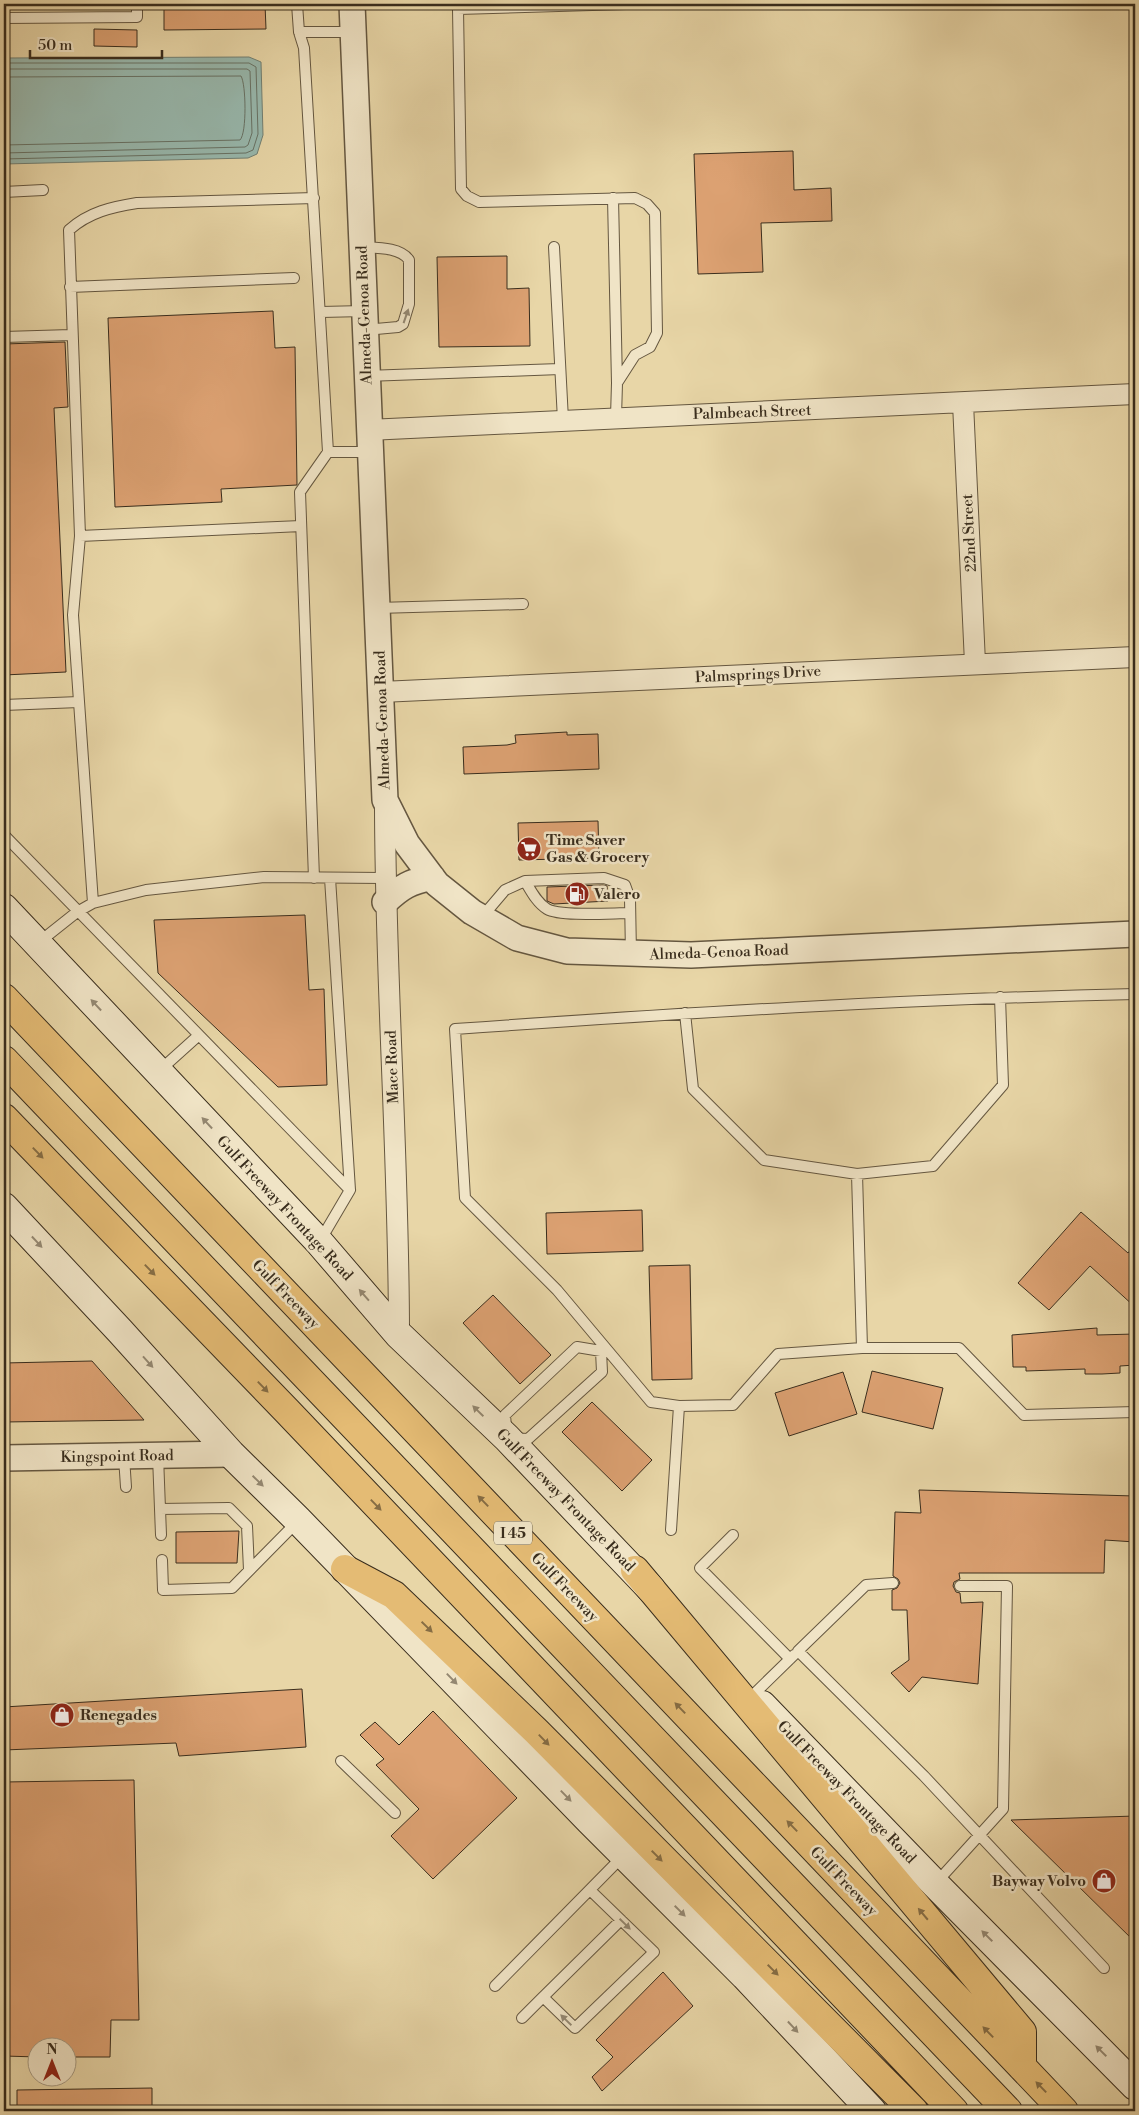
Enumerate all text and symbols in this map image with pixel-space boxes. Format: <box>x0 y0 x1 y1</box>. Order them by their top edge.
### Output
scale bar <box>30 28 162 60</box>
text: 50 m <box>38 36 72 55</box>
street label: Almeda-Genoa Road <box>353 245 376 386</box>
one-way arrow <box>402 308 410 323</box>
street label: Palmbeach Street <box>692 401 812 424</box>
street label: 22nd Street <box>958 493 981 573</box>
street label: Almeda-Genoa Road <box>371 650 394 791</box>
street label: Palmsprings Drive <box>695 662 822 687</box>
place label: Time Saver Gas & Grocery <box>546 831 650 867</box>
supermarket icon: Time Saver Gas & Grocery <box>516 836 542 862</box>
fuel station icon: Valero <box>564 881 590 907</box>
place label: Valero <box>593 885 640 904</box>
street label: Almeda-Genoa Road <box>648 941 789 964</box>
one-way arrow <box>90 999 102 1011</box>
street label: Mace Road <box>382 1029 403 1104</box>
one-way arrow <box>201 1118 213 1130</box>
street label: Gulf Freeway Frontage Road <box>212 1132 357 1285</box>
one-way arrow <box>32 1147 44 1159</box>
one-way arrow <box>31 1236 43 1248</box>
street label: Gulf Freeway <box>248 1256 324 1333</box>
one-way arrow <box>144 1264 156 1276</box>
one-way arrow <box>359 1288 370 1301</box>
one-way arrow <box>142 1355 153 1368</box>
one-way arrow <box>257 1381 269 1393</box>
one-way arrow <box>472 1405 484 1417</box>
street label: Gulf Freeway Frontage Road <box>492 1425 639 1576</box>
street label: Kingspoint Road <box>60 1446 174 1467</box>
one-way arrow <box>252 1475 264 1487</box>
one-way arrow <box>477 1496 489 1508</box>
one-way arrow <box>370 1498 382 1510</box>
road number: I 45 <box>494 1522 532 1545</box>
street label: Gulf Freeway <box>527 1549 603 1626</box>
one-way arrow <box>421 1621 433 1633</box>
one-way arrow <box>446 1673 458 1685</box>
shop icon: Renegades <box>49 1702 75 1728</box>
one-way arrow <box>674 1702 686 1714</box>
place label: Renegades <box>80 1706 157 1725</box>
street label: Gulf Freeway Frontage Road <box>773 1717 920 1868</box>
one-way arrow <box>538 1733 550 1745</box>
one-way arrow <box>559 1789 571 1801</box>
one-way arrow <box>786 1820 798 1832</box>
street label: Gulf Freeway <box>806 1843 882 1920</box>
one-way arrow <box>651 1850 663 1862</box>
shop icon: Bayway Volvo <box>1091 1868 1117 1894</box>
place label: Bayway Volvo <box>992 1872 1086 1891</box>
one-way arrow <box>673 1905 685 1917</box>
one-way arrow <box>918 1908 929 1921</box>
one-way arrow <box>619 1918 631 1930</box>
one-way arrow <box>981 1930 993 1942</box>
one-way arrow <box>766 1964 778 1976</box>
one-way arrow <box>561 2014 573 2026</box>
one-way arrow <box>787 2021 799 2033</box>
one-way arrow <box>982 2026 994 2038</box>
north arrow <box>28 2038 78 2088</box>
text: N <box>46 2041 58 2059</box>
one-way arrow <box>1095 2046 1107 2058</box>
one-way arrow <box>1035 2082 1047 2094</box>

